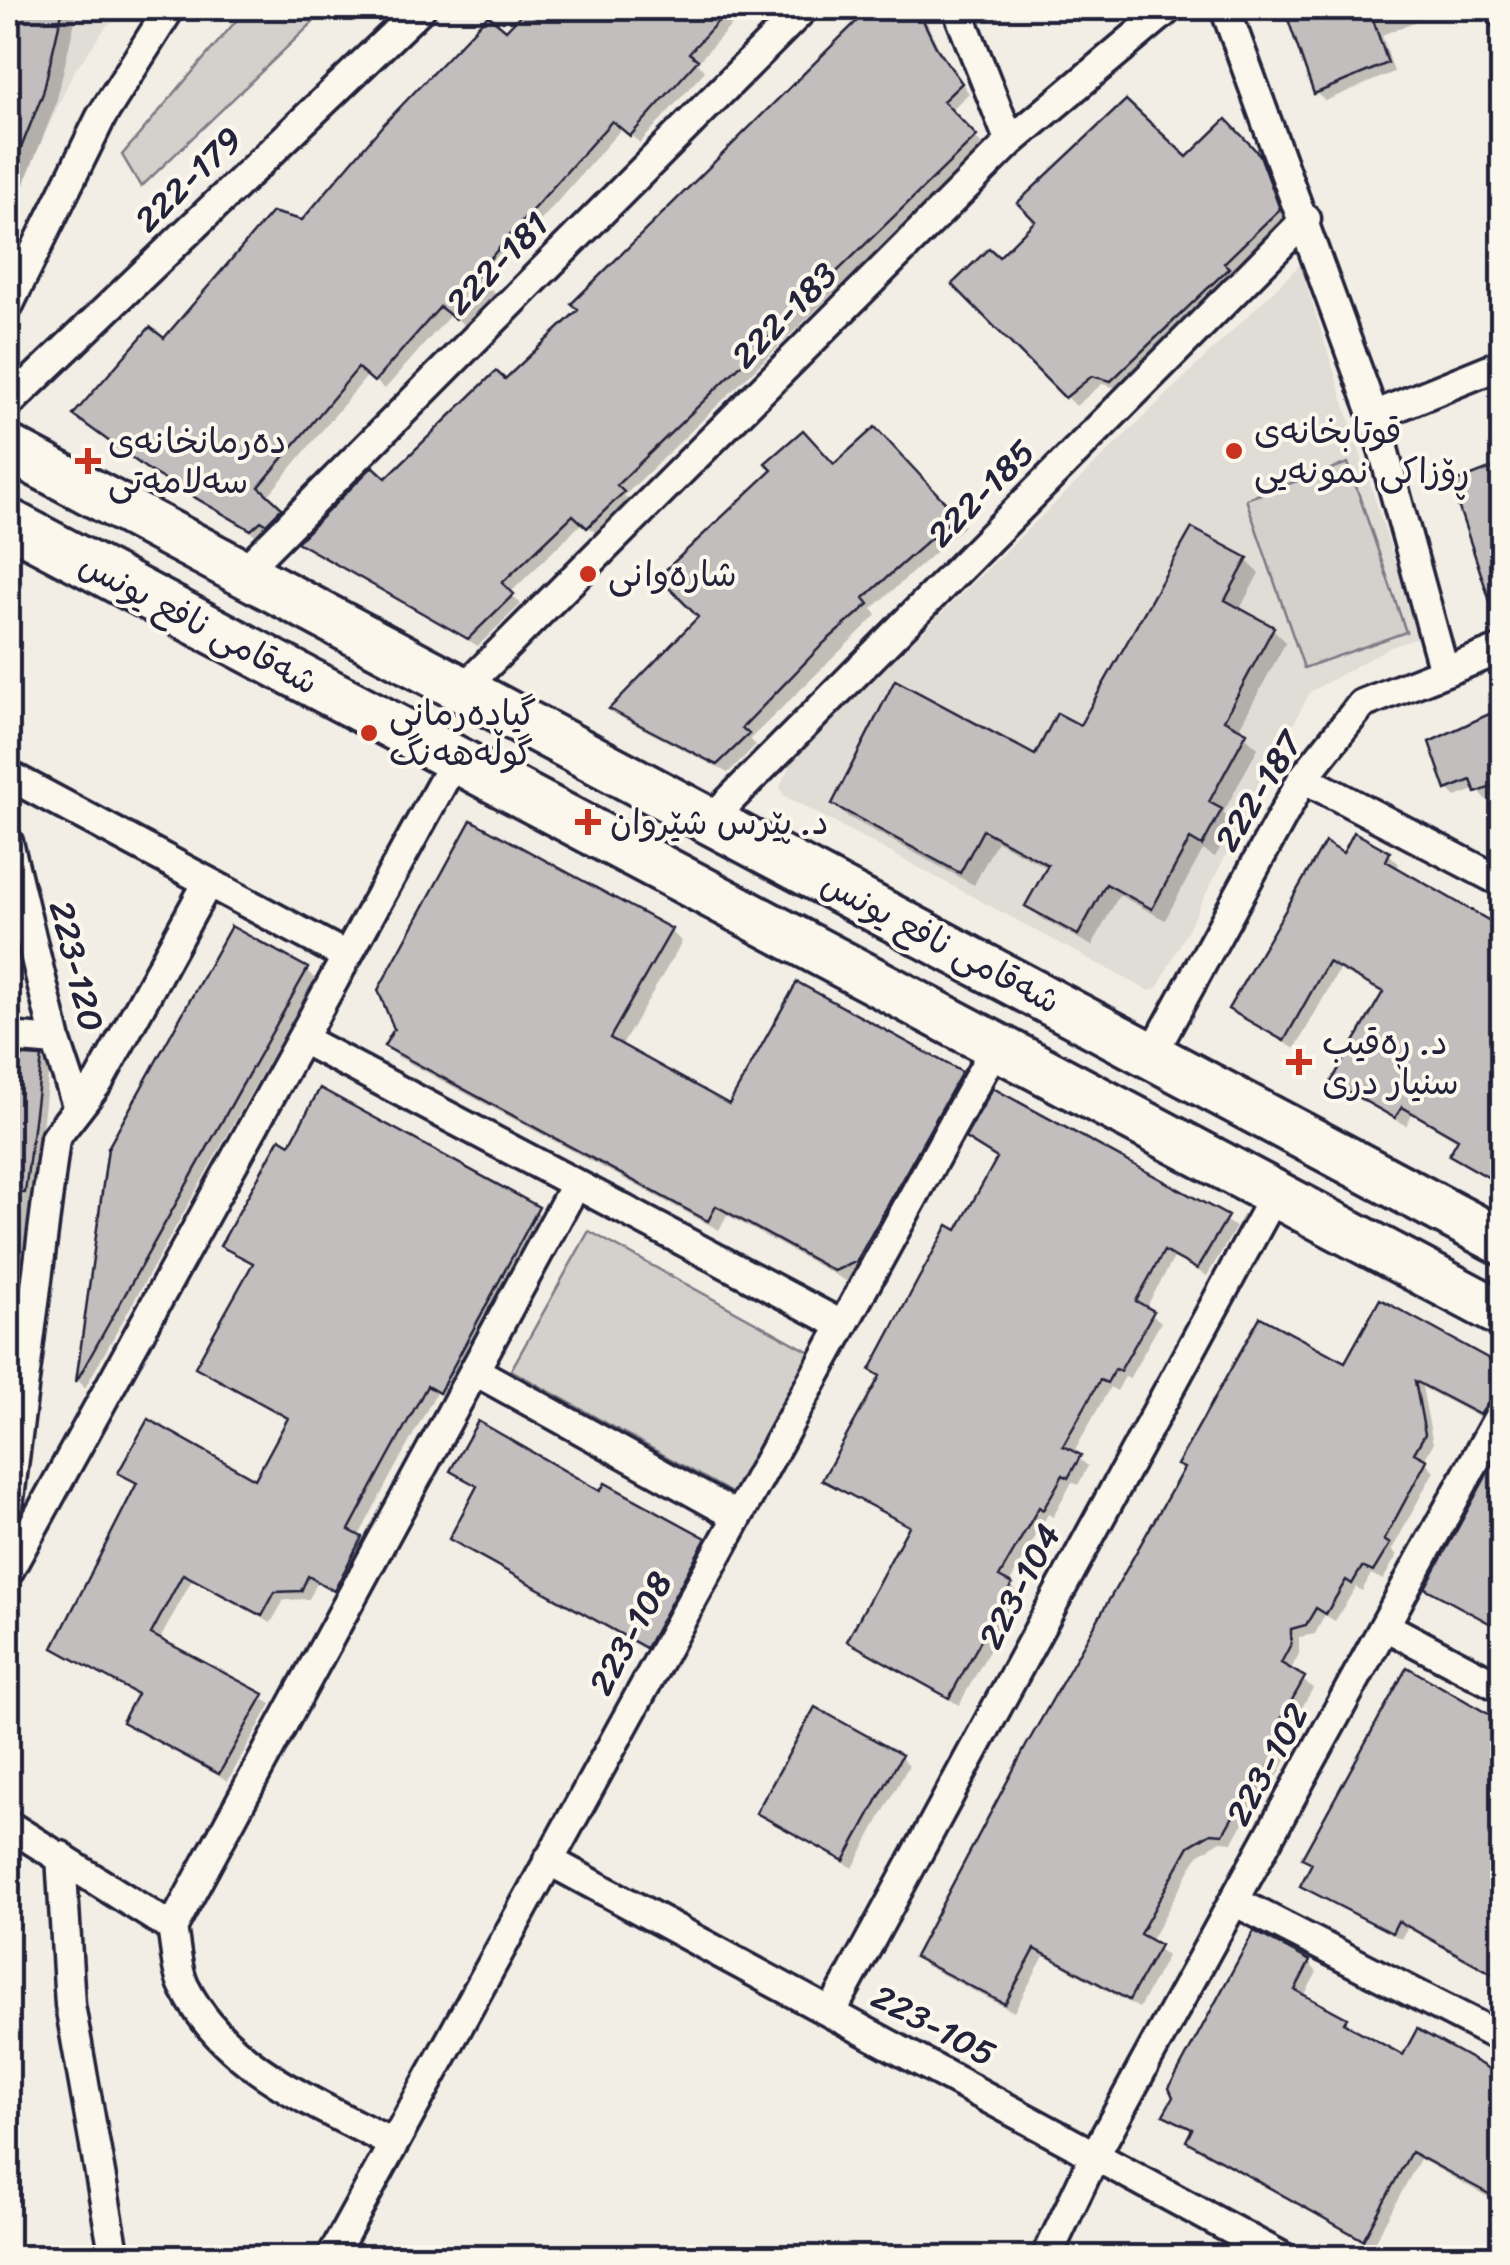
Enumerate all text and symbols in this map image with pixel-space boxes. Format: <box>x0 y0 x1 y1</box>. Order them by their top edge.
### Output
street label: 222-179 <box>119 110 257 248</box>
street label: 222-181 <box>430 196 564 330</box>
street label: 222-183 <box>715 246 853 384</box>
place label: قوتابخانەی ڕۆزاکی نمونەیی <box>1254 400 1470 502</box>
place label: دەرمانخانەی سەلامەتی <box>108 410 287 512</box>
street label: 222-185 <box>912 424 1050 562</box>
marker: قوتابخانەی ڕۆزاکی نمونەیی <box>1223 440 1245 462</box>
marker: دەرمانخانەی سەلامەتی <box>77 450 99 472</box>
street label: شەقامی نافع یونس <box>68 534 330 712</box>
place label: شارەوانی <box>608 543 737 605</box>
marker: شارەوانی <box>577 563 599 585</box>
place label: گیادەرمانی گوڵەهەنگ <box>389 682 537 784</box>
street label: 222-187 <box>1196 717 1321 864</box>
marker: گیادەرمانی گوڵەهەنگ <box>358 722 380 744</box>
place label: د. پێرس شێروان <box>610 791 829 853</box>
marker: د. پێرس شێروان <box>575 809 601 835</box>
street label: شەقامی نافع یونس <box>810 853 1072 1031</box>
street label: 223-120 <box>31 894 123 1038</box>
place label: د. ڕەقیب سنیار دری <box>1322 1011 1459 1113</box>
marker: د. ڕەقیب سنیار دری <box>1286 1049 1312 1075</box>
street label: 223-104 <box>960 1512 1078 1660</box>
street label: 223-108 <box>570 1559 690 1707</box>
street label: 223-102 <box>1208 1691 1326 1837</box>
street label: 223-105 <box>860 1966 1008 2084</box>

